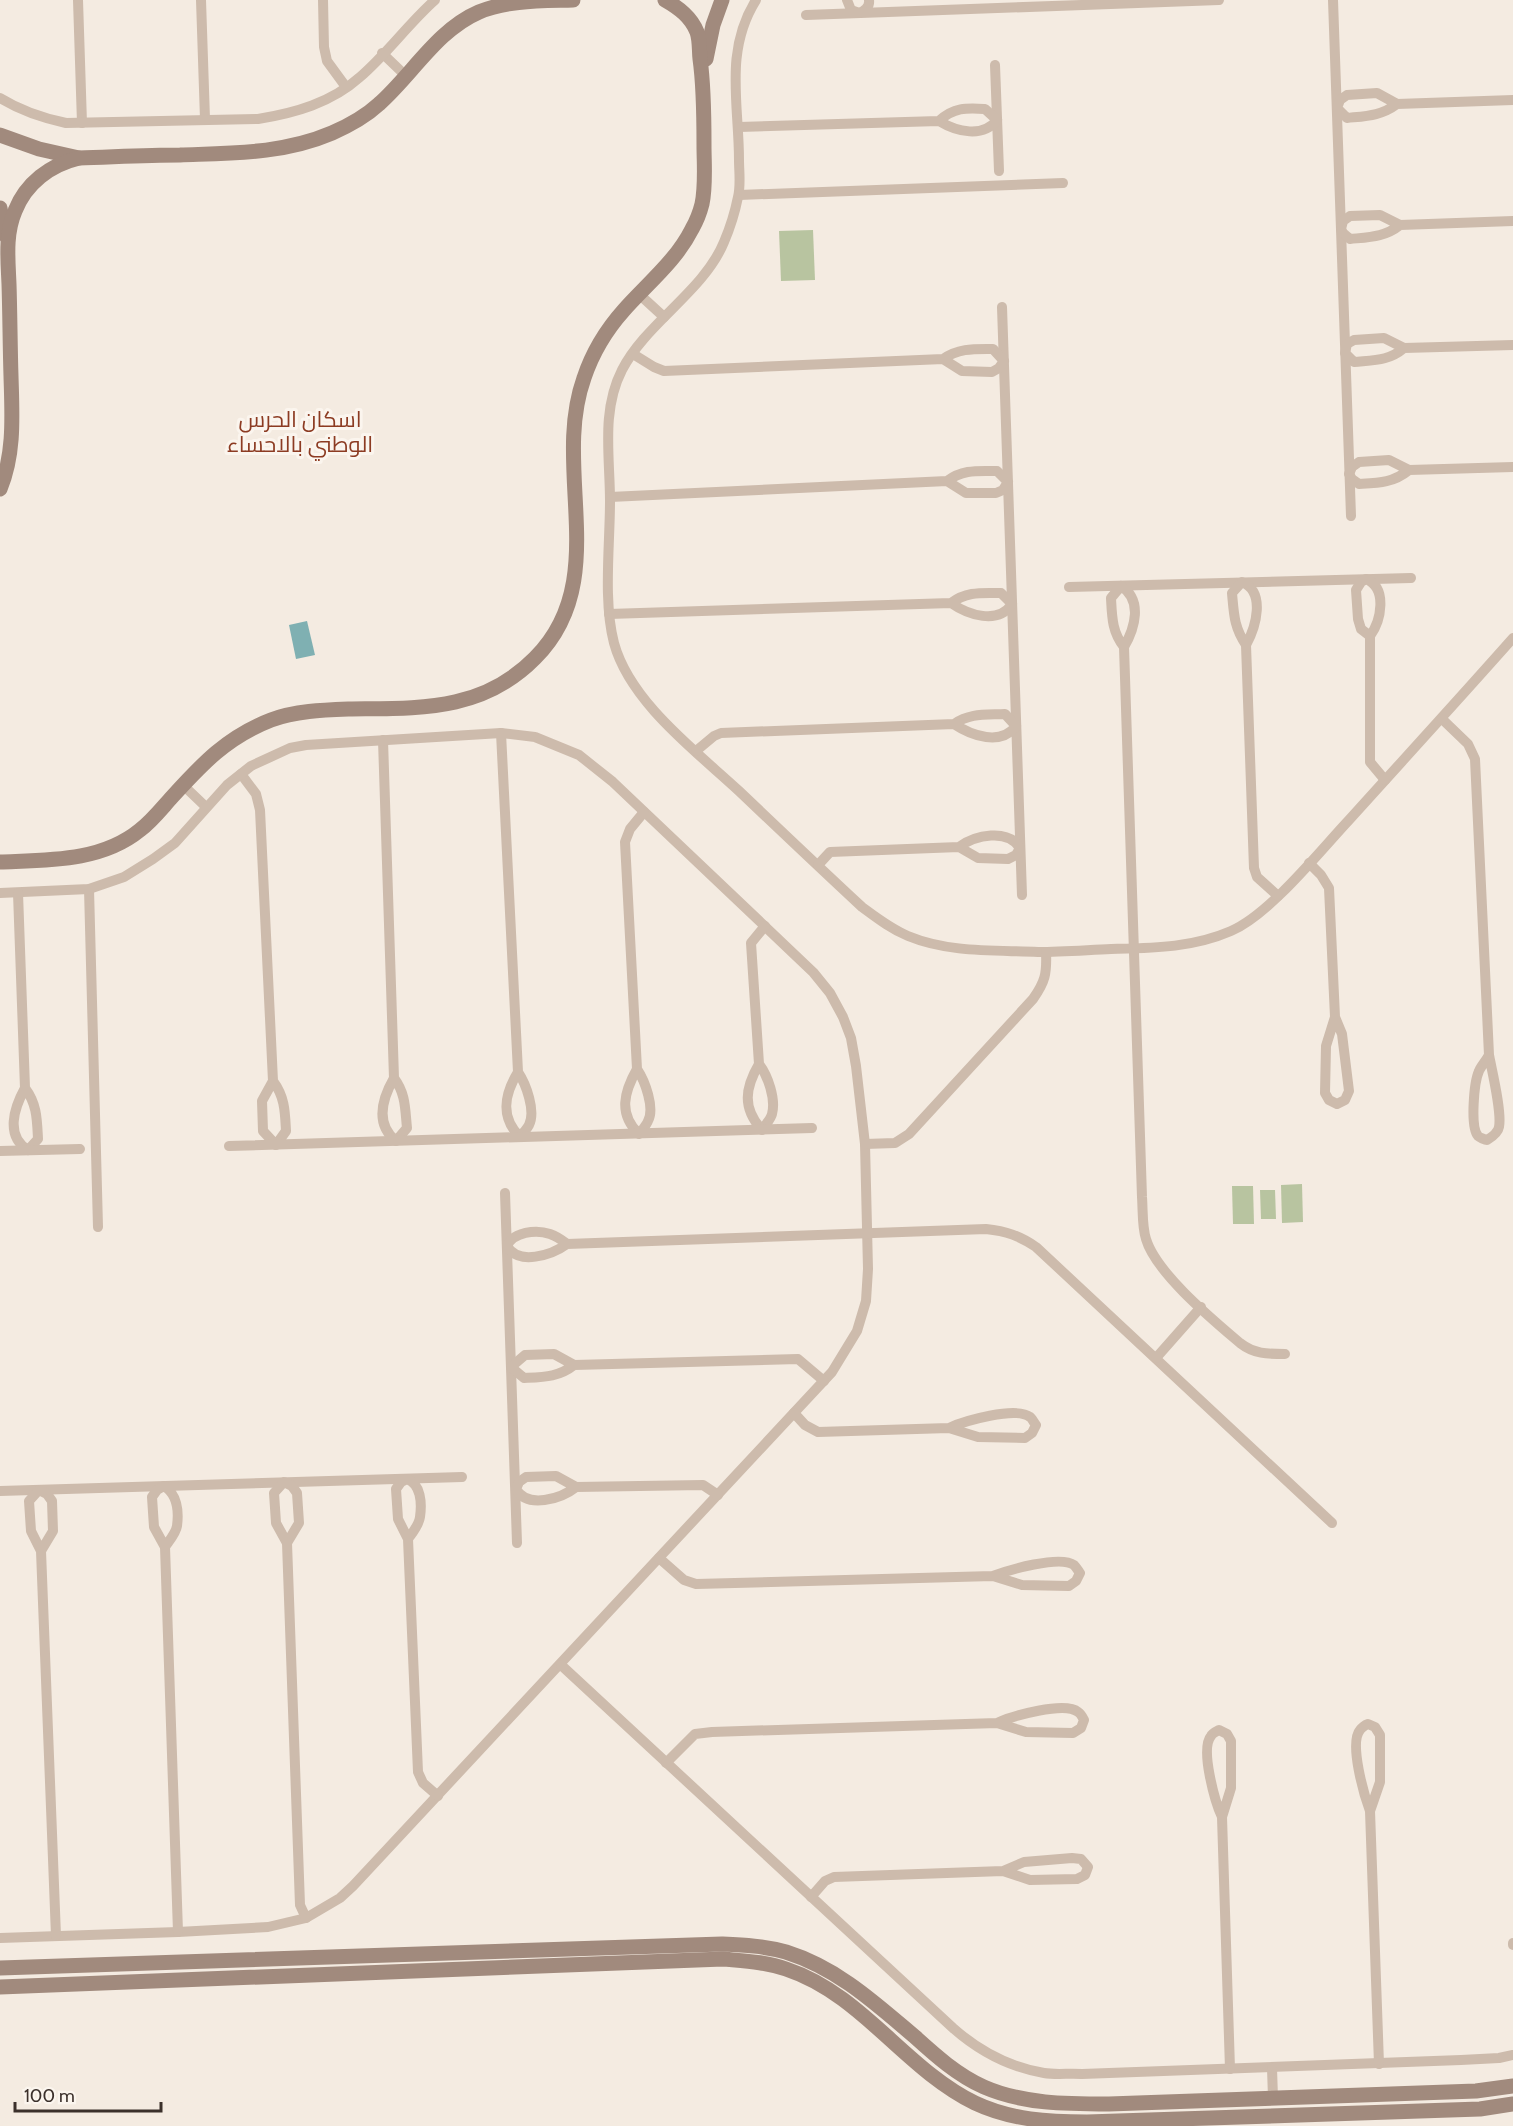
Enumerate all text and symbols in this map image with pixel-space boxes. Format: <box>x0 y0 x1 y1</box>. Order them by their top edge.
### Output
district label: اسكان الحرس الوطني بالاحساء <box>227 406 373 461</box>
scale bar <box>15 2075 160 2113</box>
text: 100 m <box>24 2085 75 2107</box>

